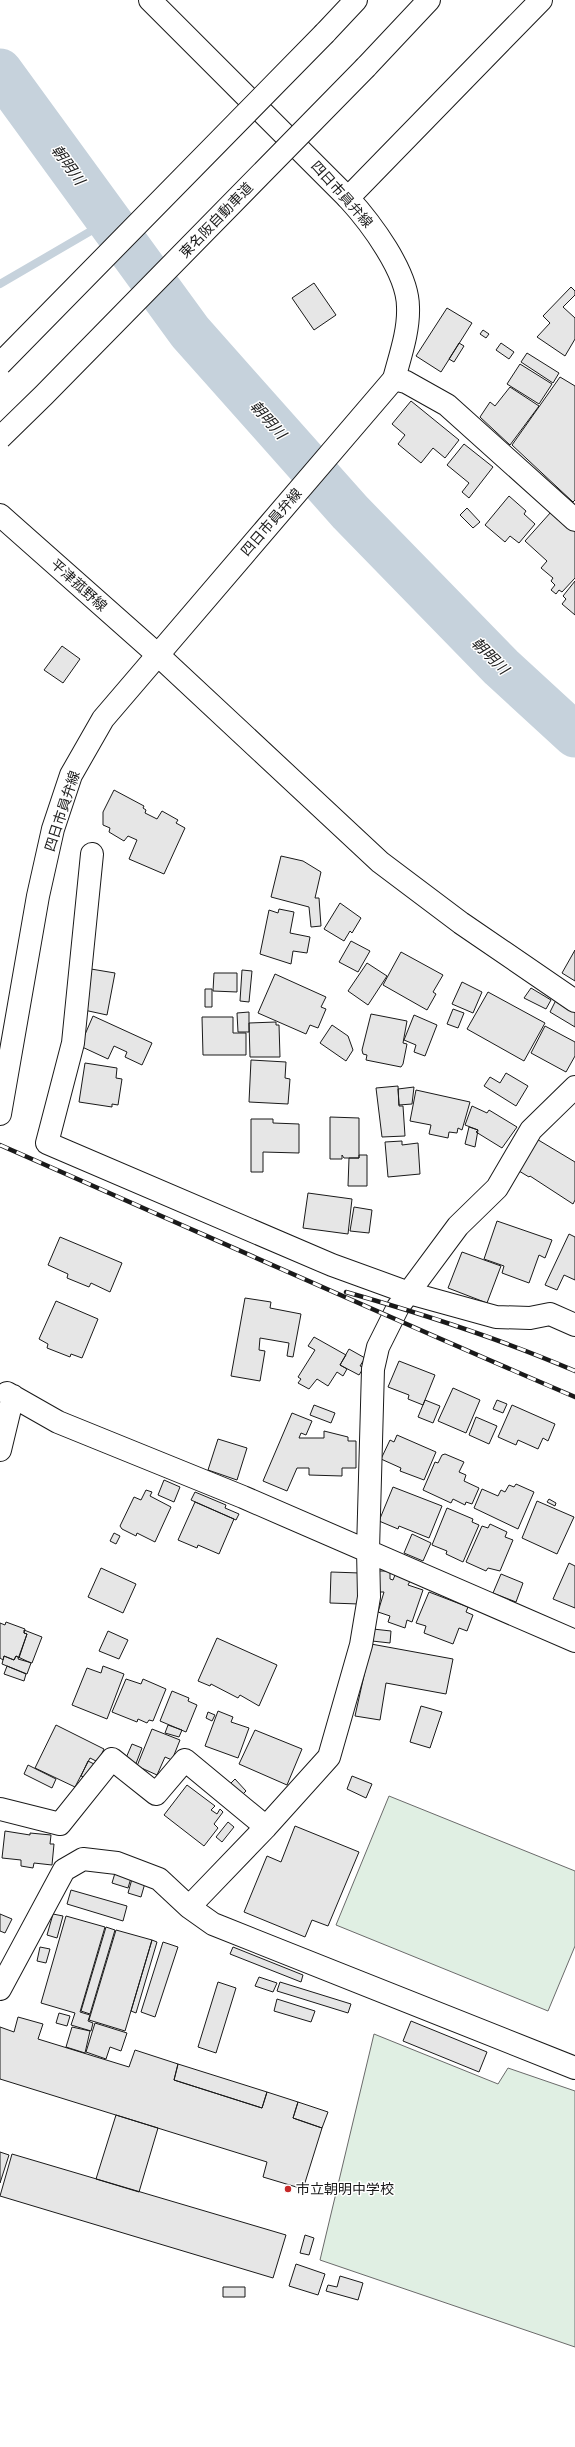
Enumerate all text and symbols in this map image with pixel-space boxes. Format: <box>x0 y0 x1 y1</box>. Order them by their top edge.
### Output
water label: 朝明川 <box>47 141 90 190</box>
street label: 四日市員弁線 <box>307 157 377 231</box>
street label: 東名阪自動車道 <box>175 179 257 261</box>
water label: 朝明川 <box>246 397 292 444</box>
street label: 四日市員弁線 <box>237 484 305 560</box>
street label: 平津菰野線 <box>47 555 111 615</box>
water label: 朝明川 <box>468 633 514 680</box>
street label: 四日市員弁線 <box>40 768 84 854</box>
place label: 市立朝明中学校 <box>296 2180 394 2198</box>
marker: 市立朝明中学校 <box>283 2184 293 2194</box>

